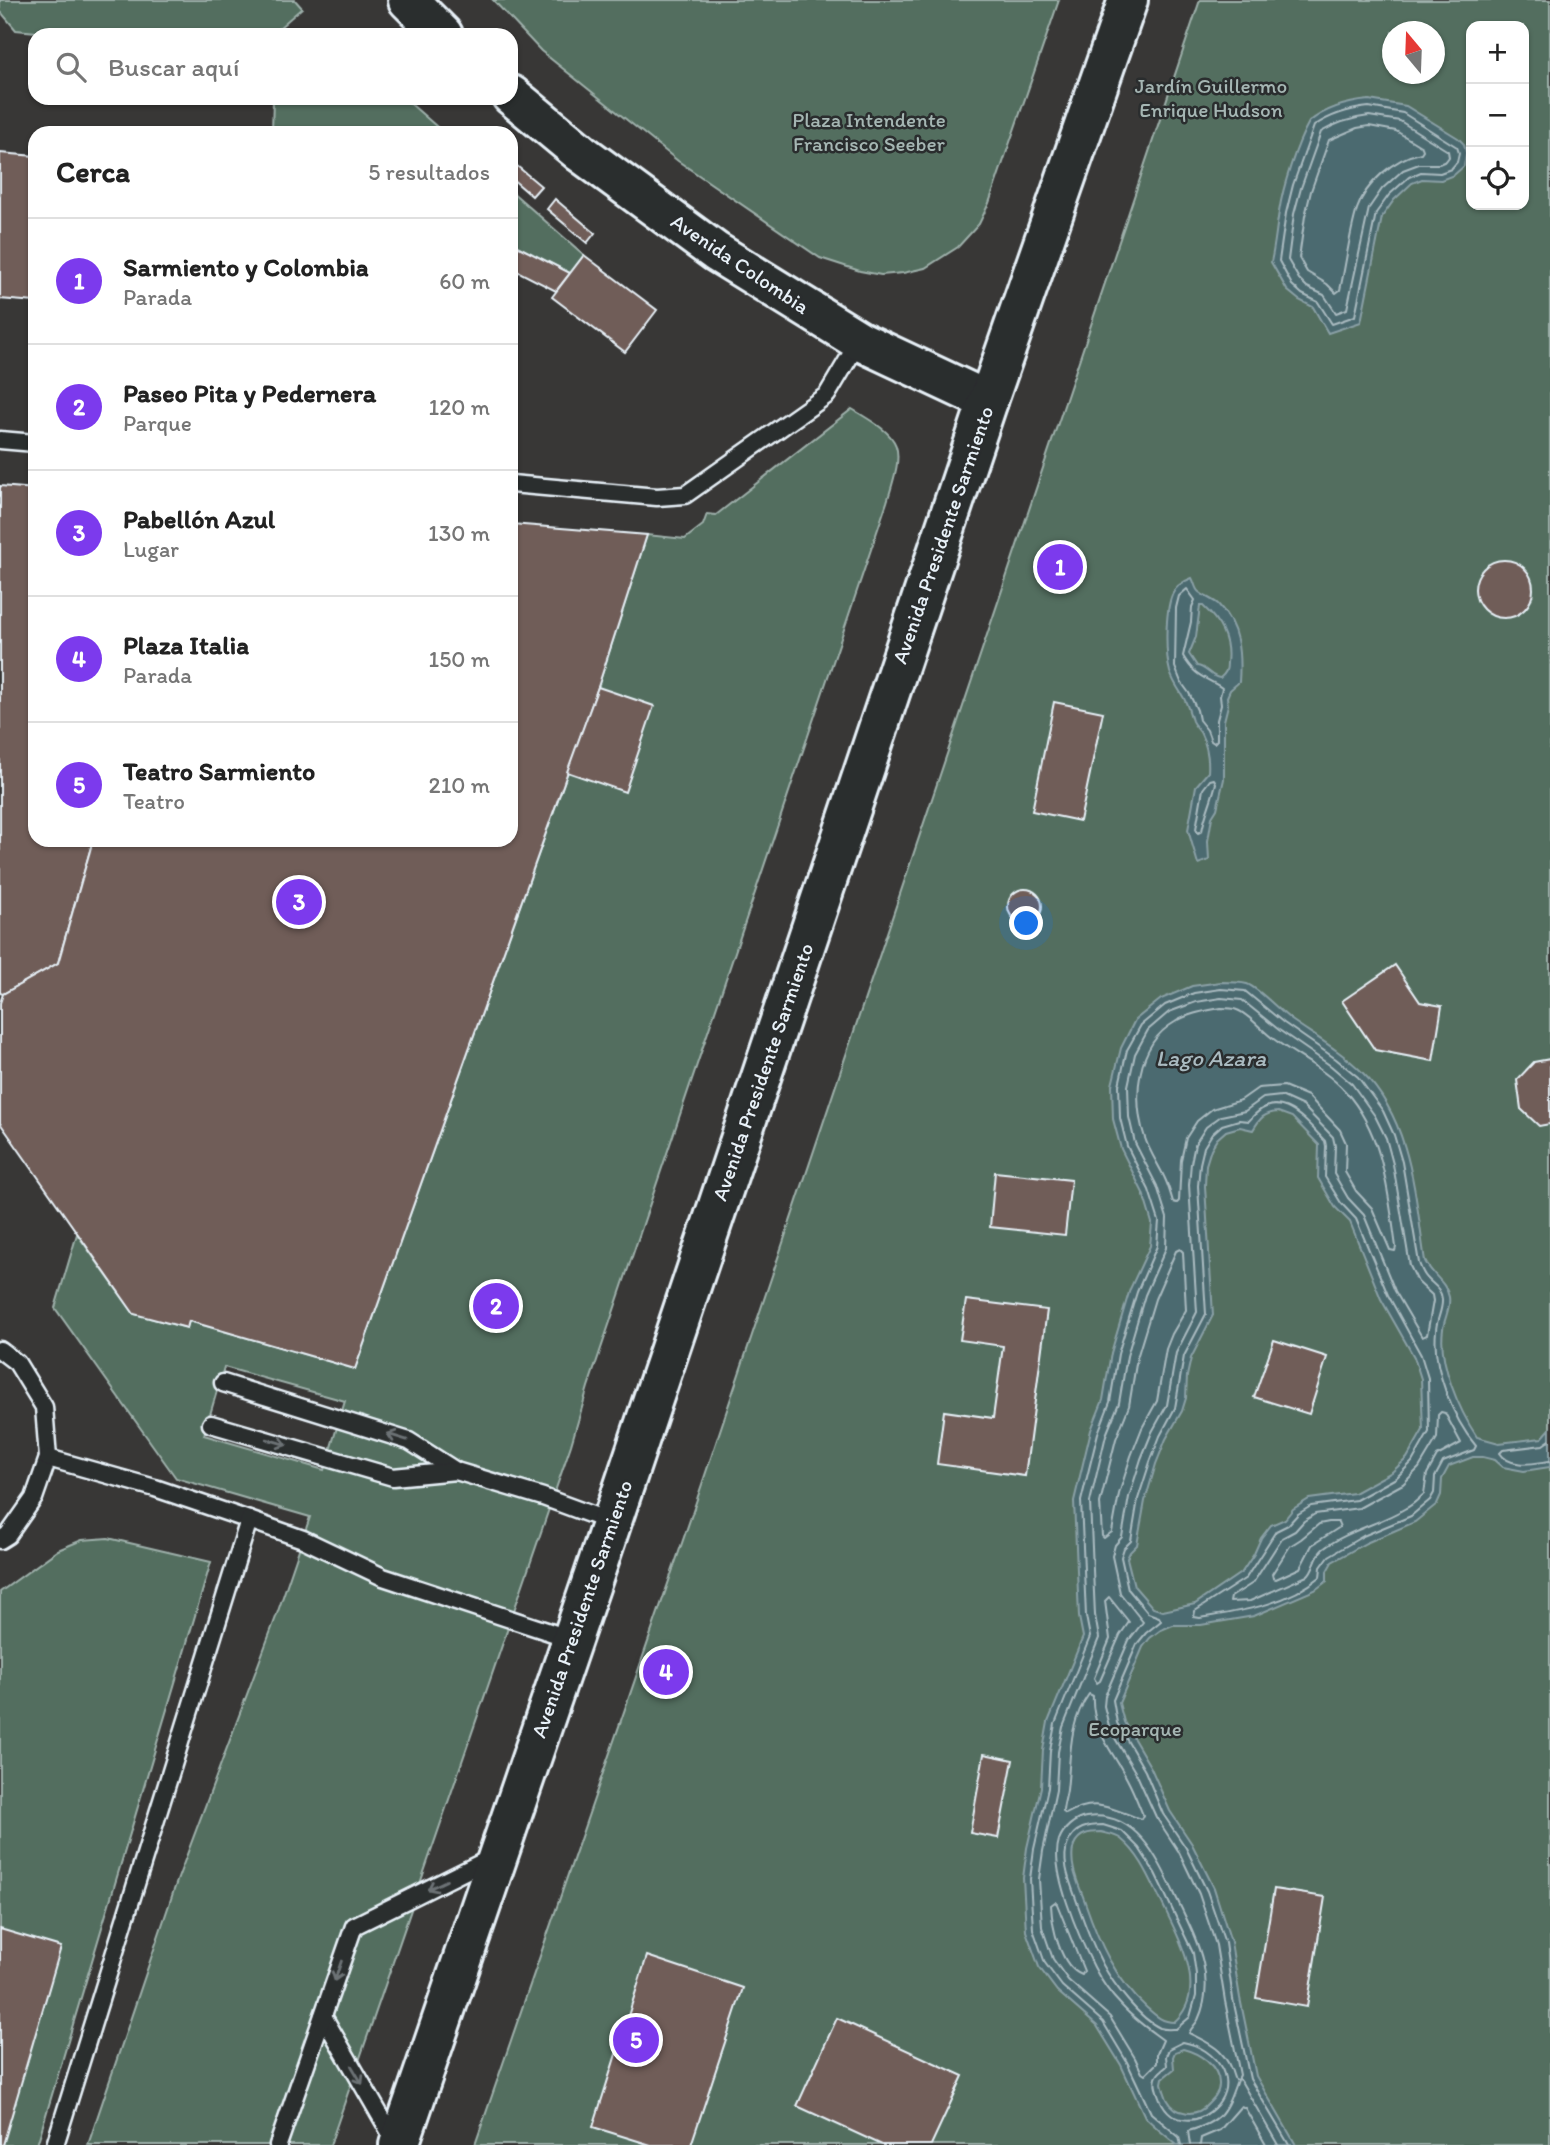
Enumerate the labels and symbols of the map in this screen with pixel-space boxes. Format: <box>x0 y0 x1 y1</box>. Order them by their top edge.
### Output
north arrow <box>1382 21 1445 84</box>
park label: Jardín Guillermo Enrique Hudson <box>1135 73 1287 122</box>
park label: Plaza Intendente Francisco Seeber <box>792 107 946 156</box>
street label: Avenida Colombia <box>666 208 814 319</box>
street label: Avenida Presidente Sarmiento <box>887 403 998 667</box>
pin: 1 <box>1037 541 1083 593</box>
pin: 3 <box>276 876 322 928</box>
your location <box>1009 906 1043 940</box>
street label: Avenida Presidente Sarmiento <box>707 940 818 1204</box>
water label: Lago Azara <box>1156 1044 1267 1072</box>
pin: 2 <box>473 1280 519 1332</box>
one-way arrow <box>386 1430 408 1443</box>
one-way arrow <box>266 1437 288 1450</box>
street label: Avenida Presidente Sarmiento <box>526 1477 637 1741</box>
pin: 4 <box>643 1646 689 1698</box>
park label: Ecoparque <box>1088 1716 1182 1741</box>
one-way arrow <box>427 1878 448 1892</box>
one-way arrow <box>331 1960 344 1982</box>
pin: 5 <box>613 2014 659 2066</box>
one-way arrow <box>350 2065 364 2085</box>

